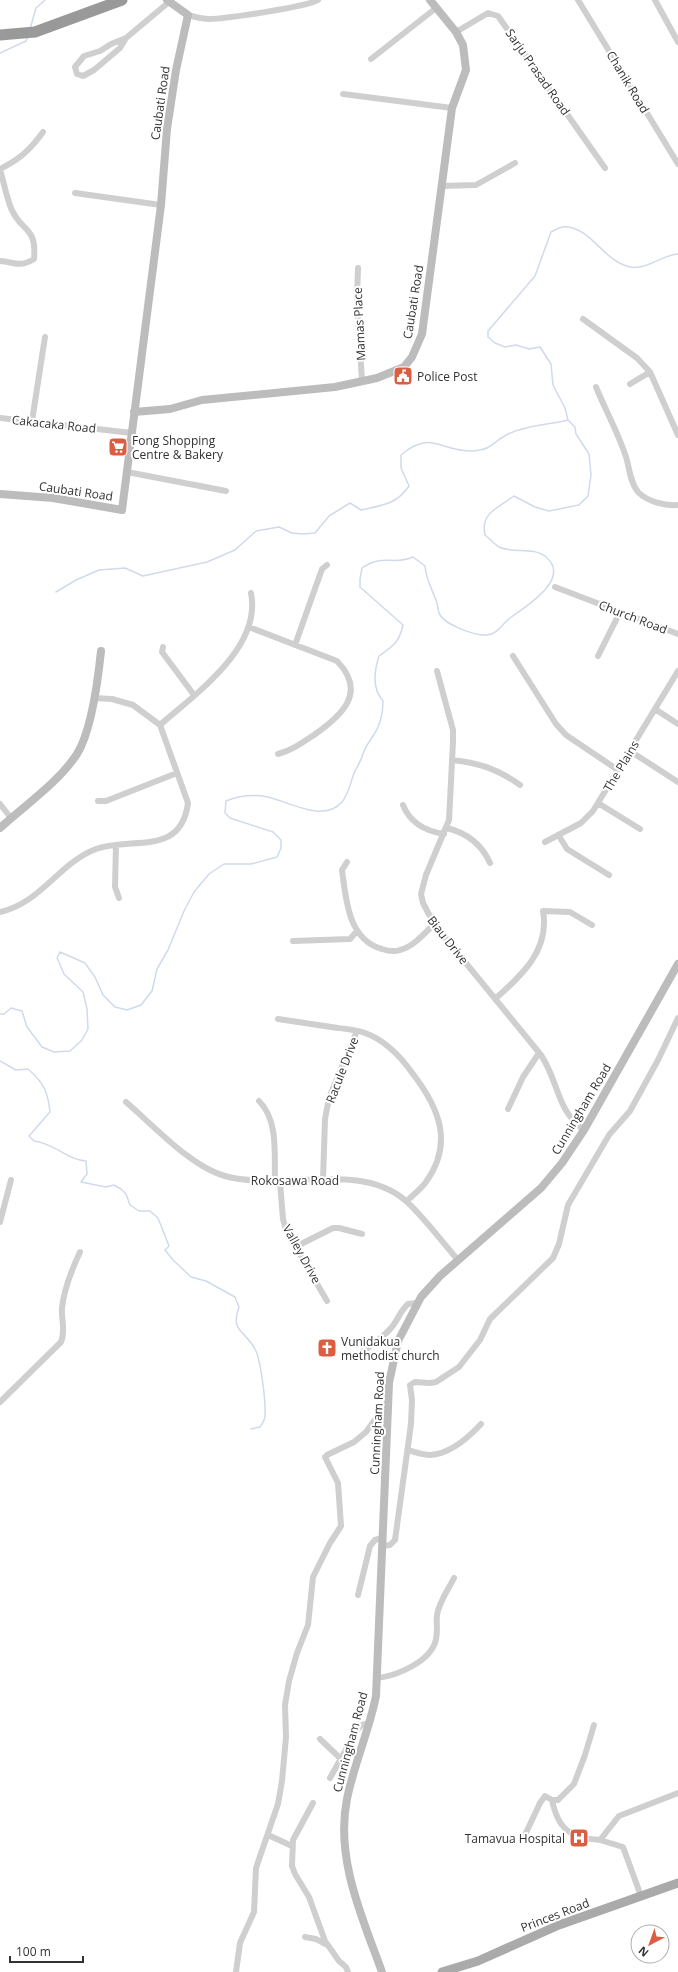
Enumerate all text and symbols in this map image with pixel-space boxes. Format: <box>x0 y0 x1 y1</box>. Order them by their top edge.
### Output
street label: Sarju Prasad Road <box>502 25 574 119</box>
street label: Chanik Road <box>603 48 653 116</box>
street label: Caubati Road <box>146 65 174 141</box>
street label: Caubati Road <box>399 264 427 340</box>
street label: Mamas Place <box>349 287 369 361</box>
public building icon: Police Post <box>392 365 414 387</box>
place label: Police Post <box>417 368 478 385</box>
street label: Cakacaka Road <box>11 411 97 437</box>
place label: Fong Shopping Centre & Bakery <box>132 432 224 463</box>
supermarket icon: Fong Shopping Centre & Bakery <box>107 436 129 458</box>
street label: Caubati Road <box>38 477 114 505</box>
street label: Church Road <box>596 596 670 638</box>
street label: The Plains <box>599 737 643 795</box>
street label: Biau Drive <box>424 912 472 968</box>
street label: Racule Drive <box>322 1034 362 1105</box>
street label: Cunningham Road <box>547 1060 615 1158</box>
street label: Rokosawa Road <box>251 1172 339 1189</box>
street label: Valley Drive <box>279 1221 325 1287</box>
place label: Vunidakua methodist church <box>341 1333 440 1364</box>
church icon: Vunidakua methodist church <box>316 1337 338 1359</box>
street label: Cunningham Road <box>366 1371 388 1475</box>
street label: Cunningham Road <box>328 1690 372 1794</box>
hospital icon: Tamavua Hospital <box>568 1827 590 1849</box>
place label: Tamavua Hospital <box>465 1830 565 1847</box>
street label: Princes Road <box>518 1894 592 1936</box>
north arrow <box>630 1924 670 1964</box>
scale bar <box>10 1938 83 1964</box>
text: 100 m <box>16 1943 51 1960</box>
text: N <box>635 1943 651 1961</box>

